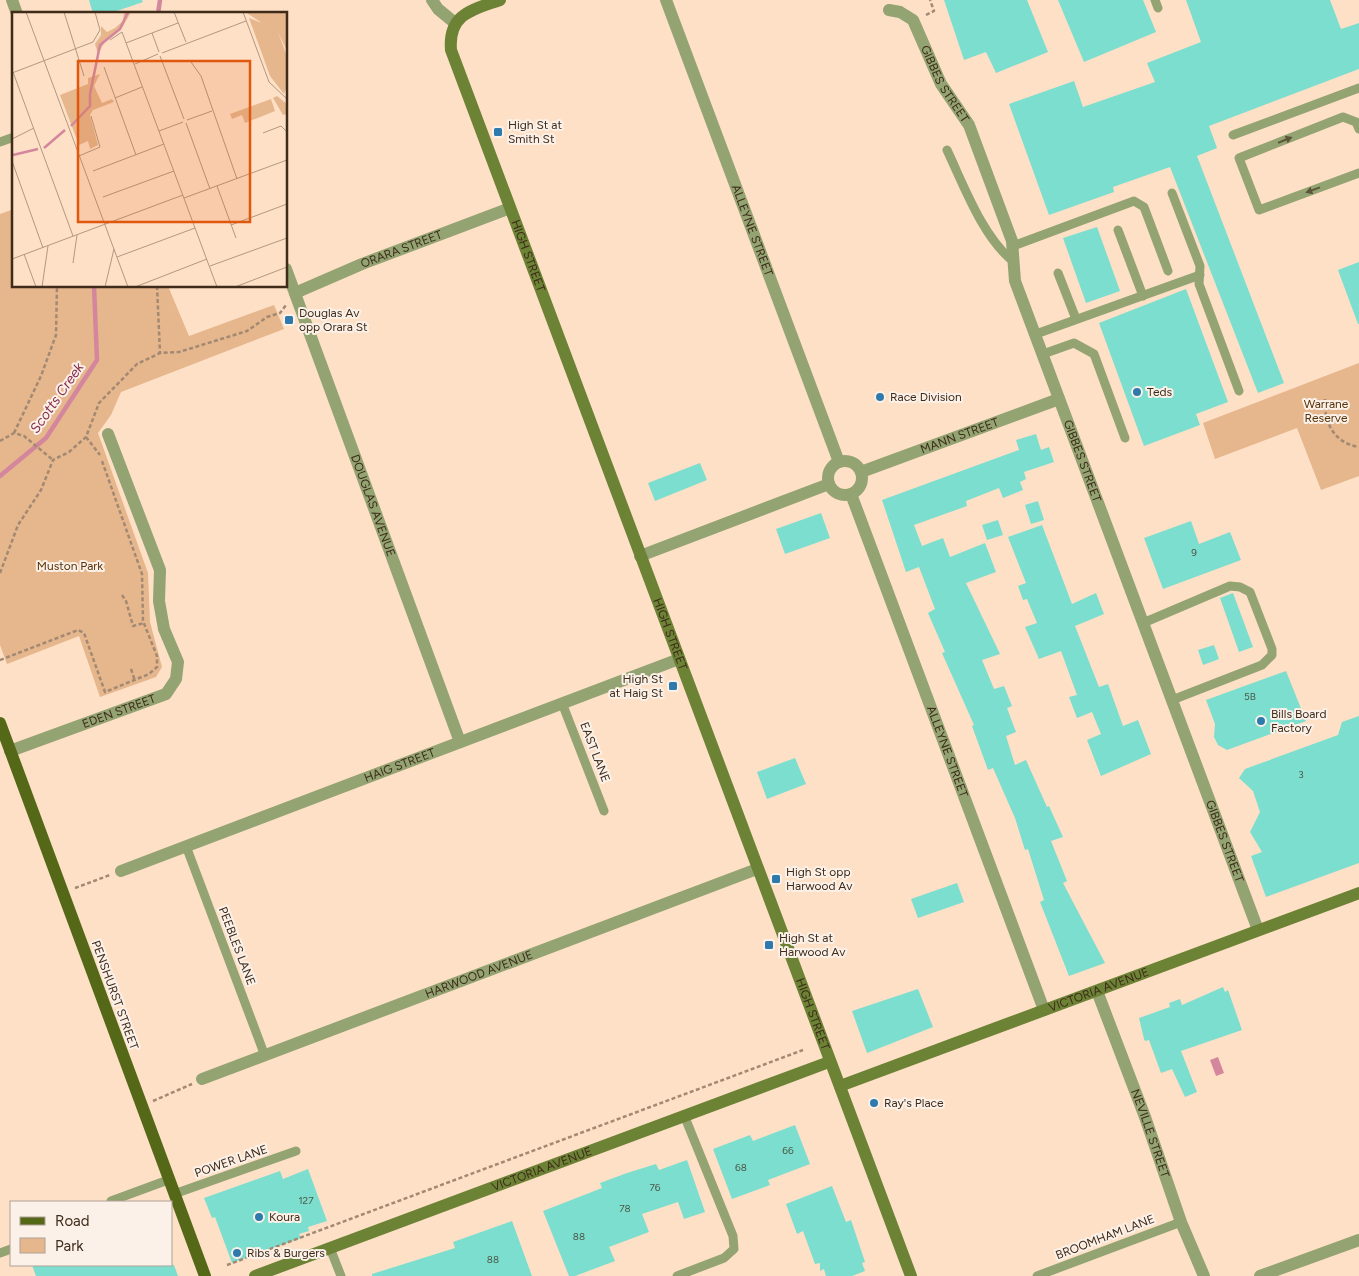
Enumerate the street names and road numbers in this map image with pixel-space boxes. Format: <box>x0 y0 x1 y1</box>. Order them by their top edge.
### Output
street label: GIBBES STREET <box>918 43 972 125</box>
street label: ALLEYNE STREET <box>729 183 776 278</box>
street label: HIGH STREET <box>508 218 548 294</box>
street label: ORARA STREET <box>359 227 444 271</box>
street label: MANN STREET <box>919 415 1001 456</box>
street label: GIBBES STREET <box>1061 418 1104 504</box>
street label: DOUGLAS AVENUE <box>348 452 398 559</box>
street label: HIGH STREET <box>650 596 690 672</box>
street label: EDEN STREET <box>80 691 158 731</box>
street label: ALLEYNE STREET <box>924 704 971 800</box>
street label: EAST LANE <box>577 720 613 784</box>
street label: HAIG STREET <box>362 745 437 785</box>
street label: GIBBES STREET <box>1203 798 1247 885</box>
street label: PEEBLES LANE <box>216 905 258 987</box>
street label: PENSHURST STREET <box>89 939 141 1052</box>
street label: HARWOOD AVENUE <box>423 948 535 1001</box>
street label: VICTORIA AVENUE <box>1047 965 1151 1015</box>
street label: HIGH STREET <box>793 976 833 1052</box>
street label: NEVILLE STREET <box>1128 1087 1172 1180</box>
street label: POWER LANE <box>193 1142 269 1180</box>
street label: VICTORIA AVENUE <box>490 1144 594 1194</box>
street label: BROOMHAM LANE <box>1054 1212 1156 1262</box>

